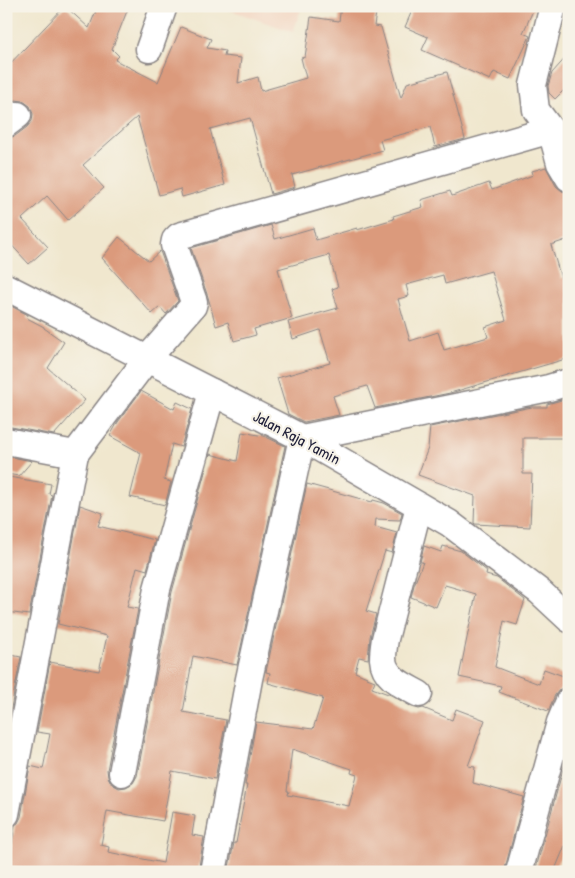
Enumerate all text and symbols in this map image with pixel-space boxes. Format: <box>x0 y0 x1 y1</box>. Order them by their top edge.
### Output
street label: Jalan Raja Yamin <box>249 405 345 469</box>

